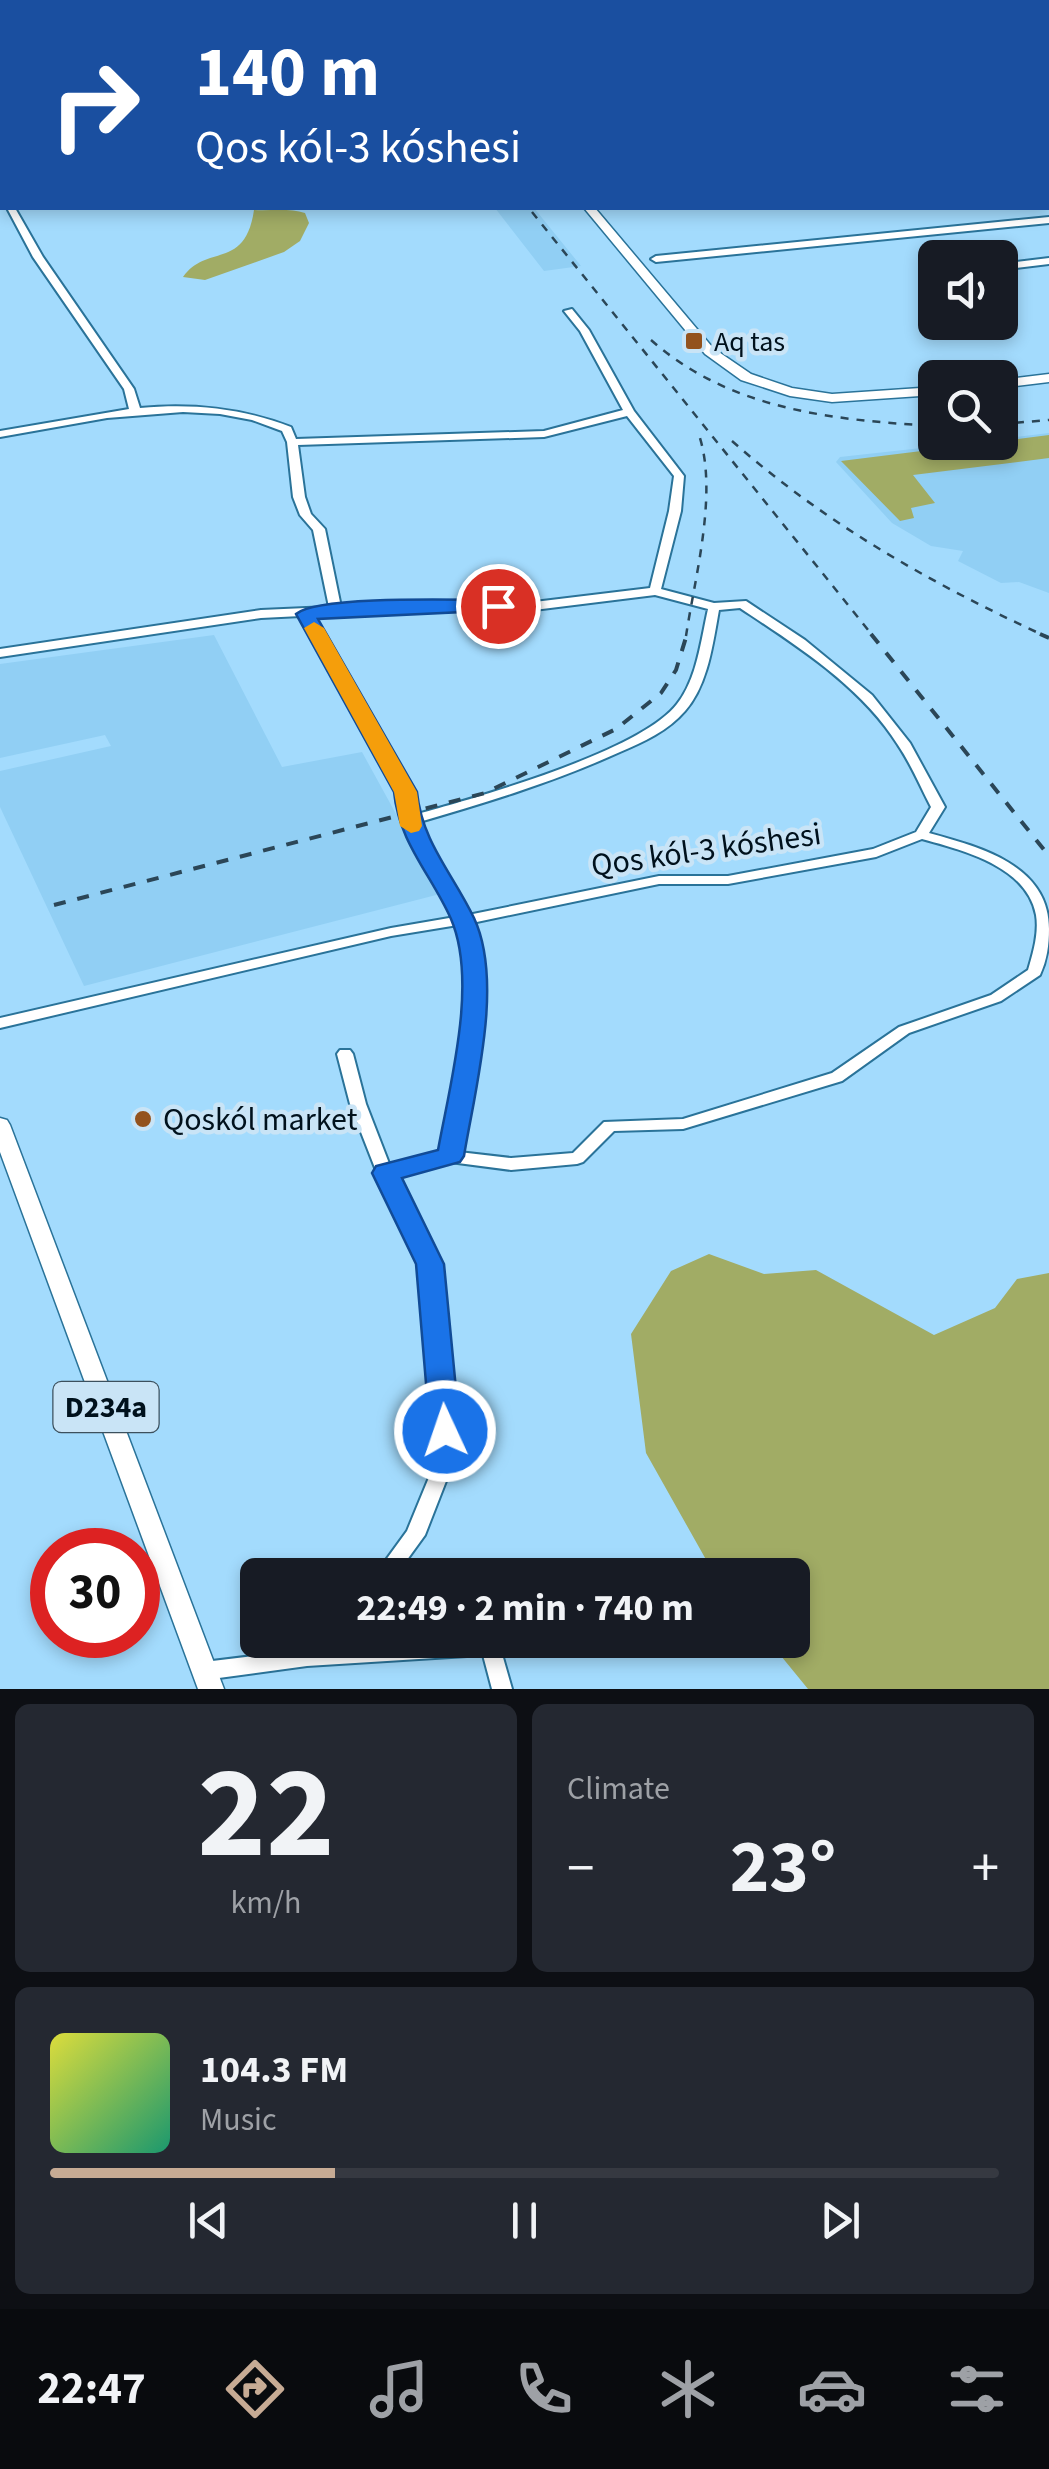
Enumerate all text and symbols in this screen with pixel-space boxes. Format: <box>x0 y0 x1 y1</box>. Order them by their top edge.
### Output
text: 140 m <box>195 23 380 123</box>
icon: right <box>30 40 160 170</box>
text: Qos kól-3 kóshesi <box>195 116 521 180</box>
map controls <box>918 240 1018 460</box>
button: sound <box>918 240 1018 340</box>
place label: Aq tas <box>714 322 785 362</box>
marker: Aq tas <box>683 330 705 352</box>
button: search <box>918 360 1018 460</box>
pin <box>456 564 541 649</box>
icon: arrive <box>471 579 526 634</box>
street label: Qos kól-3 kóshesi <box>588 811 824 889</box>
place label: Qoskól market <box>163 1097 358 1143</box>
marker: Qoskól market <box>132 1108 154 1130</box>
position arrow <box>393 1379 497 1483</box>
road number: D234a <box>54 1382 158 1432</box>
speed limit sign: 30 <box>30 1528 160 1658</box>
text: 22:49 · 2 min · 740 m <box>356 1581 694 1635</box>
text: 22 <box>197 1722 335 1907</box>
text: Climate <box>567 1766 670 1812</box>
text: 23° <box>730 1814 836 1921</box>
text: − <box>567 1830 594 1908</box>
text: + <box>972 1830 999 1908</box>
text: km/h <box>231 1880 301 1926</box>
text: 104.3 FM <box>200 2043 348 2097</box>
text: Music <box>200 2097 277 2143</box>
icon: previous <box>181 2193 236 2248</box>
icon: pause <box>497 2193 552 2248</box>
icon: next <box>813 2193 868 2248</box>
icon: directions <box>220 2354 290 2424</box>
icon: music <box>364 2354 434 2424</box>
icon: phone <box>509 2354 579 2424</box>
icon: climate <box>653 2354 723 2424</box>
icon: car <box>797 2354 867 2424</box>
icon: filters <box>942 2354 1012 2424</box>
text: 22:47 <box>37 2357 146 2421</box>

